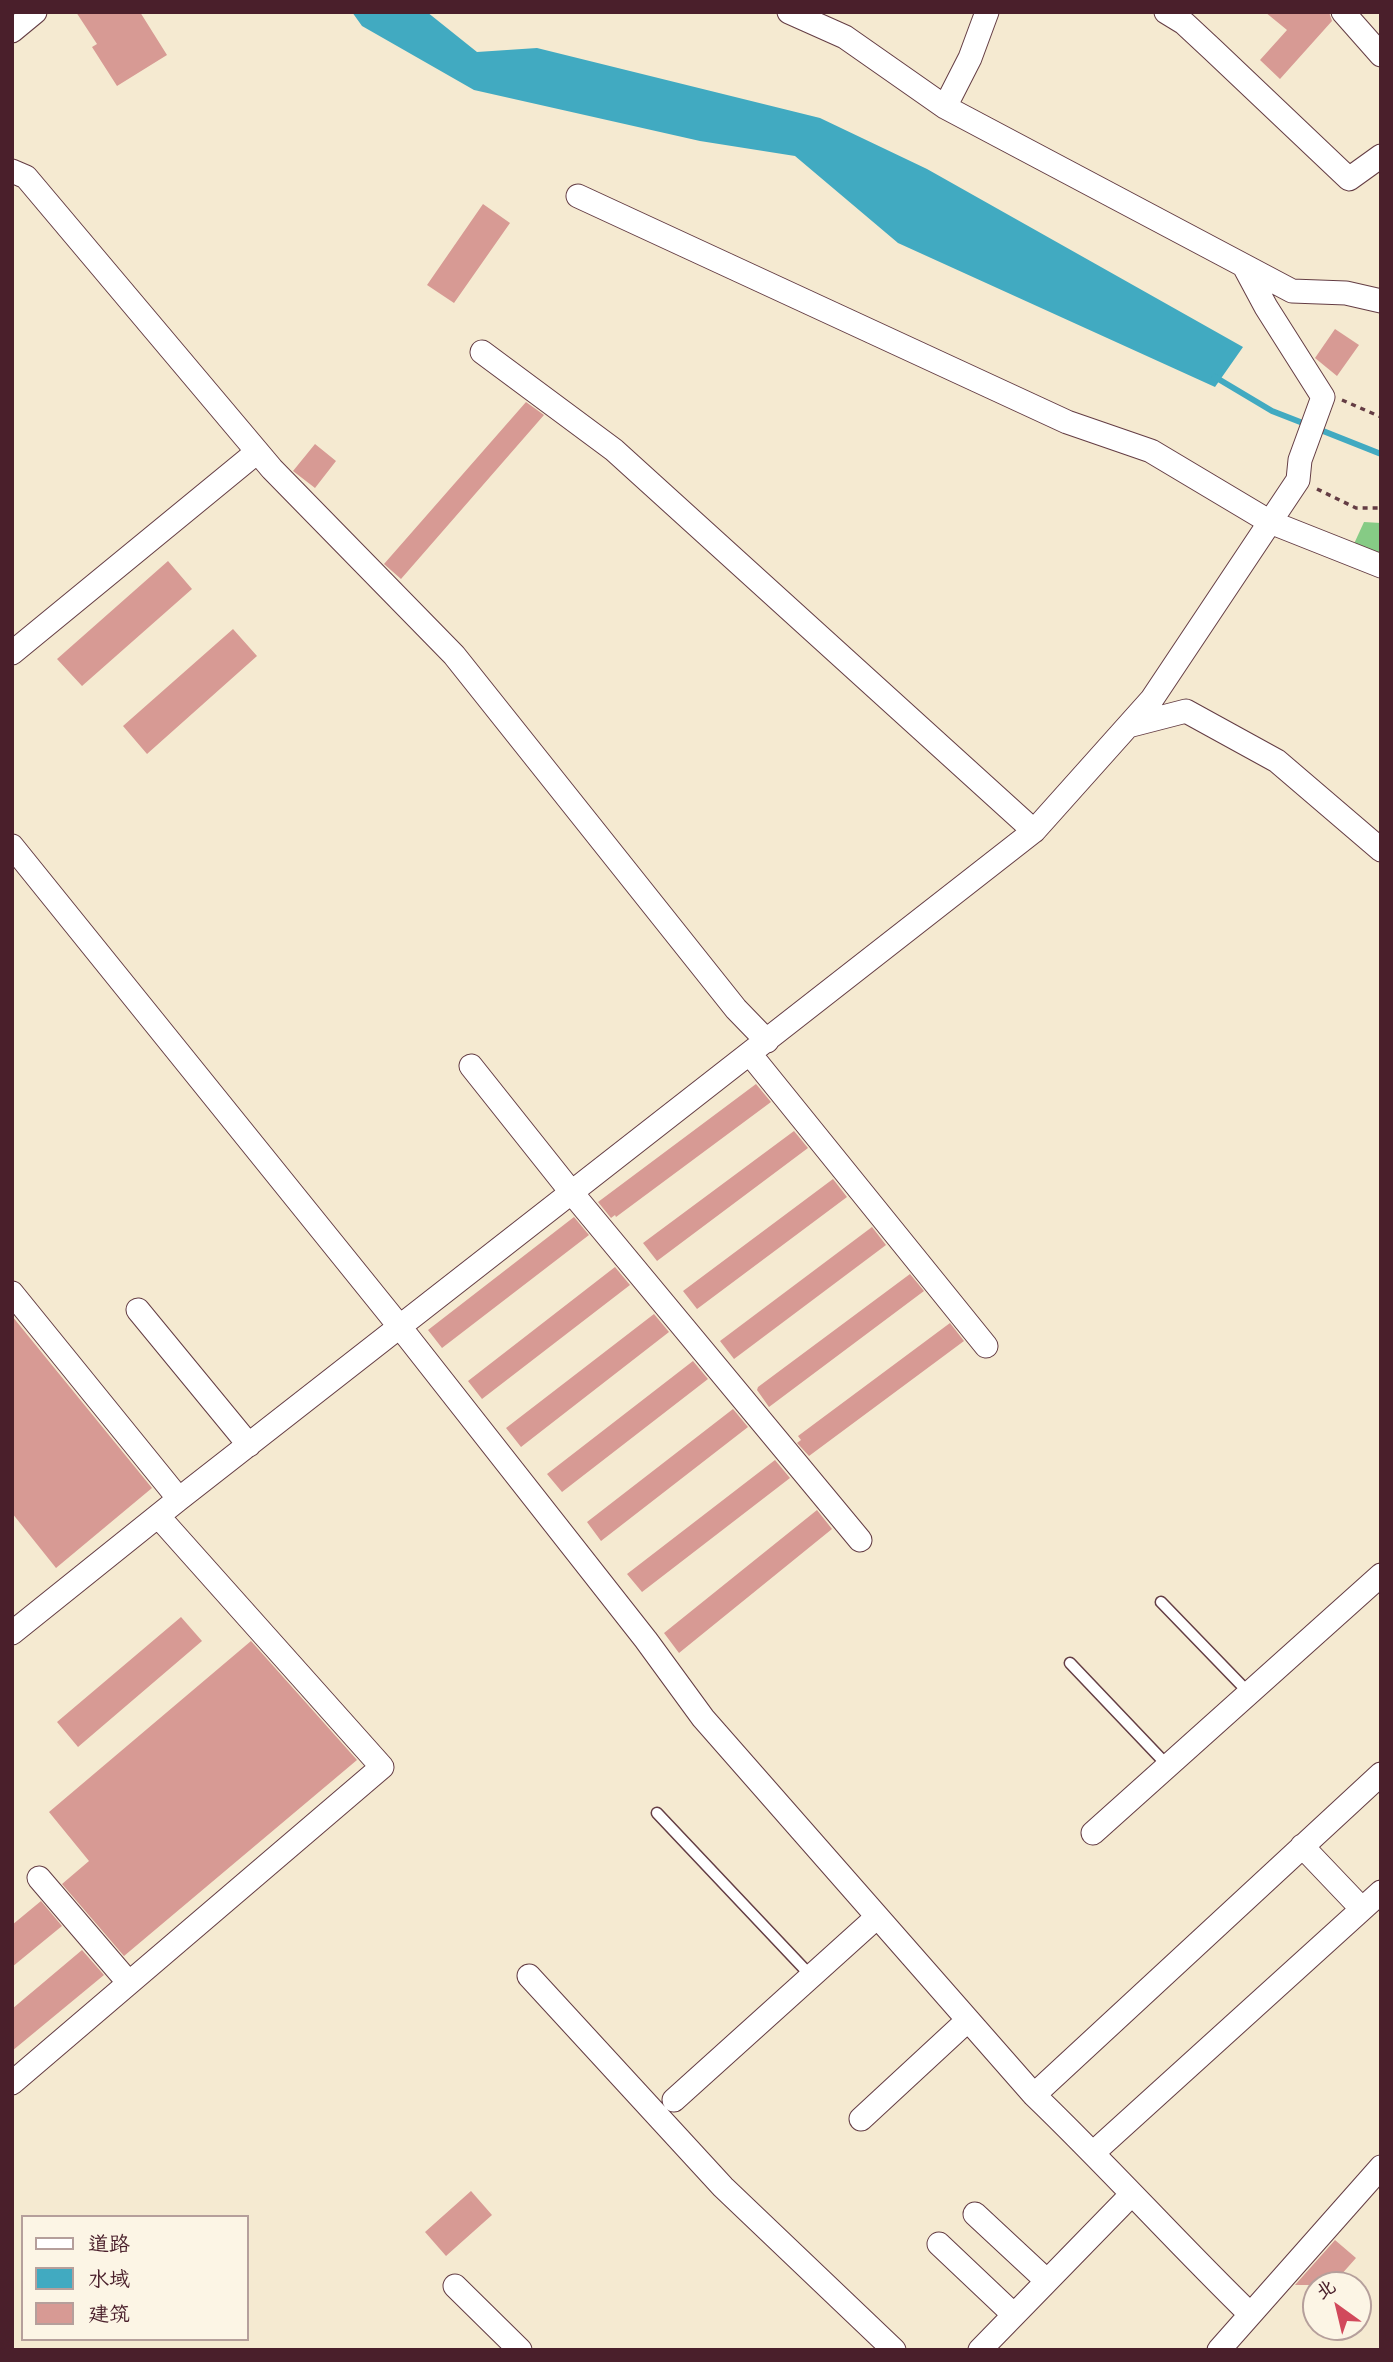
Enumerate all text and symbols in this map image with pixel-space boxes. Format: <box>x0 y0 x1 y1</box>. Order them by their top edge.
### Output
legend <box>21 2215 248 2341</box>
text: 道路 <box>88 2231 130 2259</box>
text: 水域 <box>88 2266 130 2294</box>
north arrow <box>1302 2271 1372 2341</box>
text: 北 <box>1311 2274 1341 2306</box>
text: 建筑 <box>88 2301 130 2329</box>

